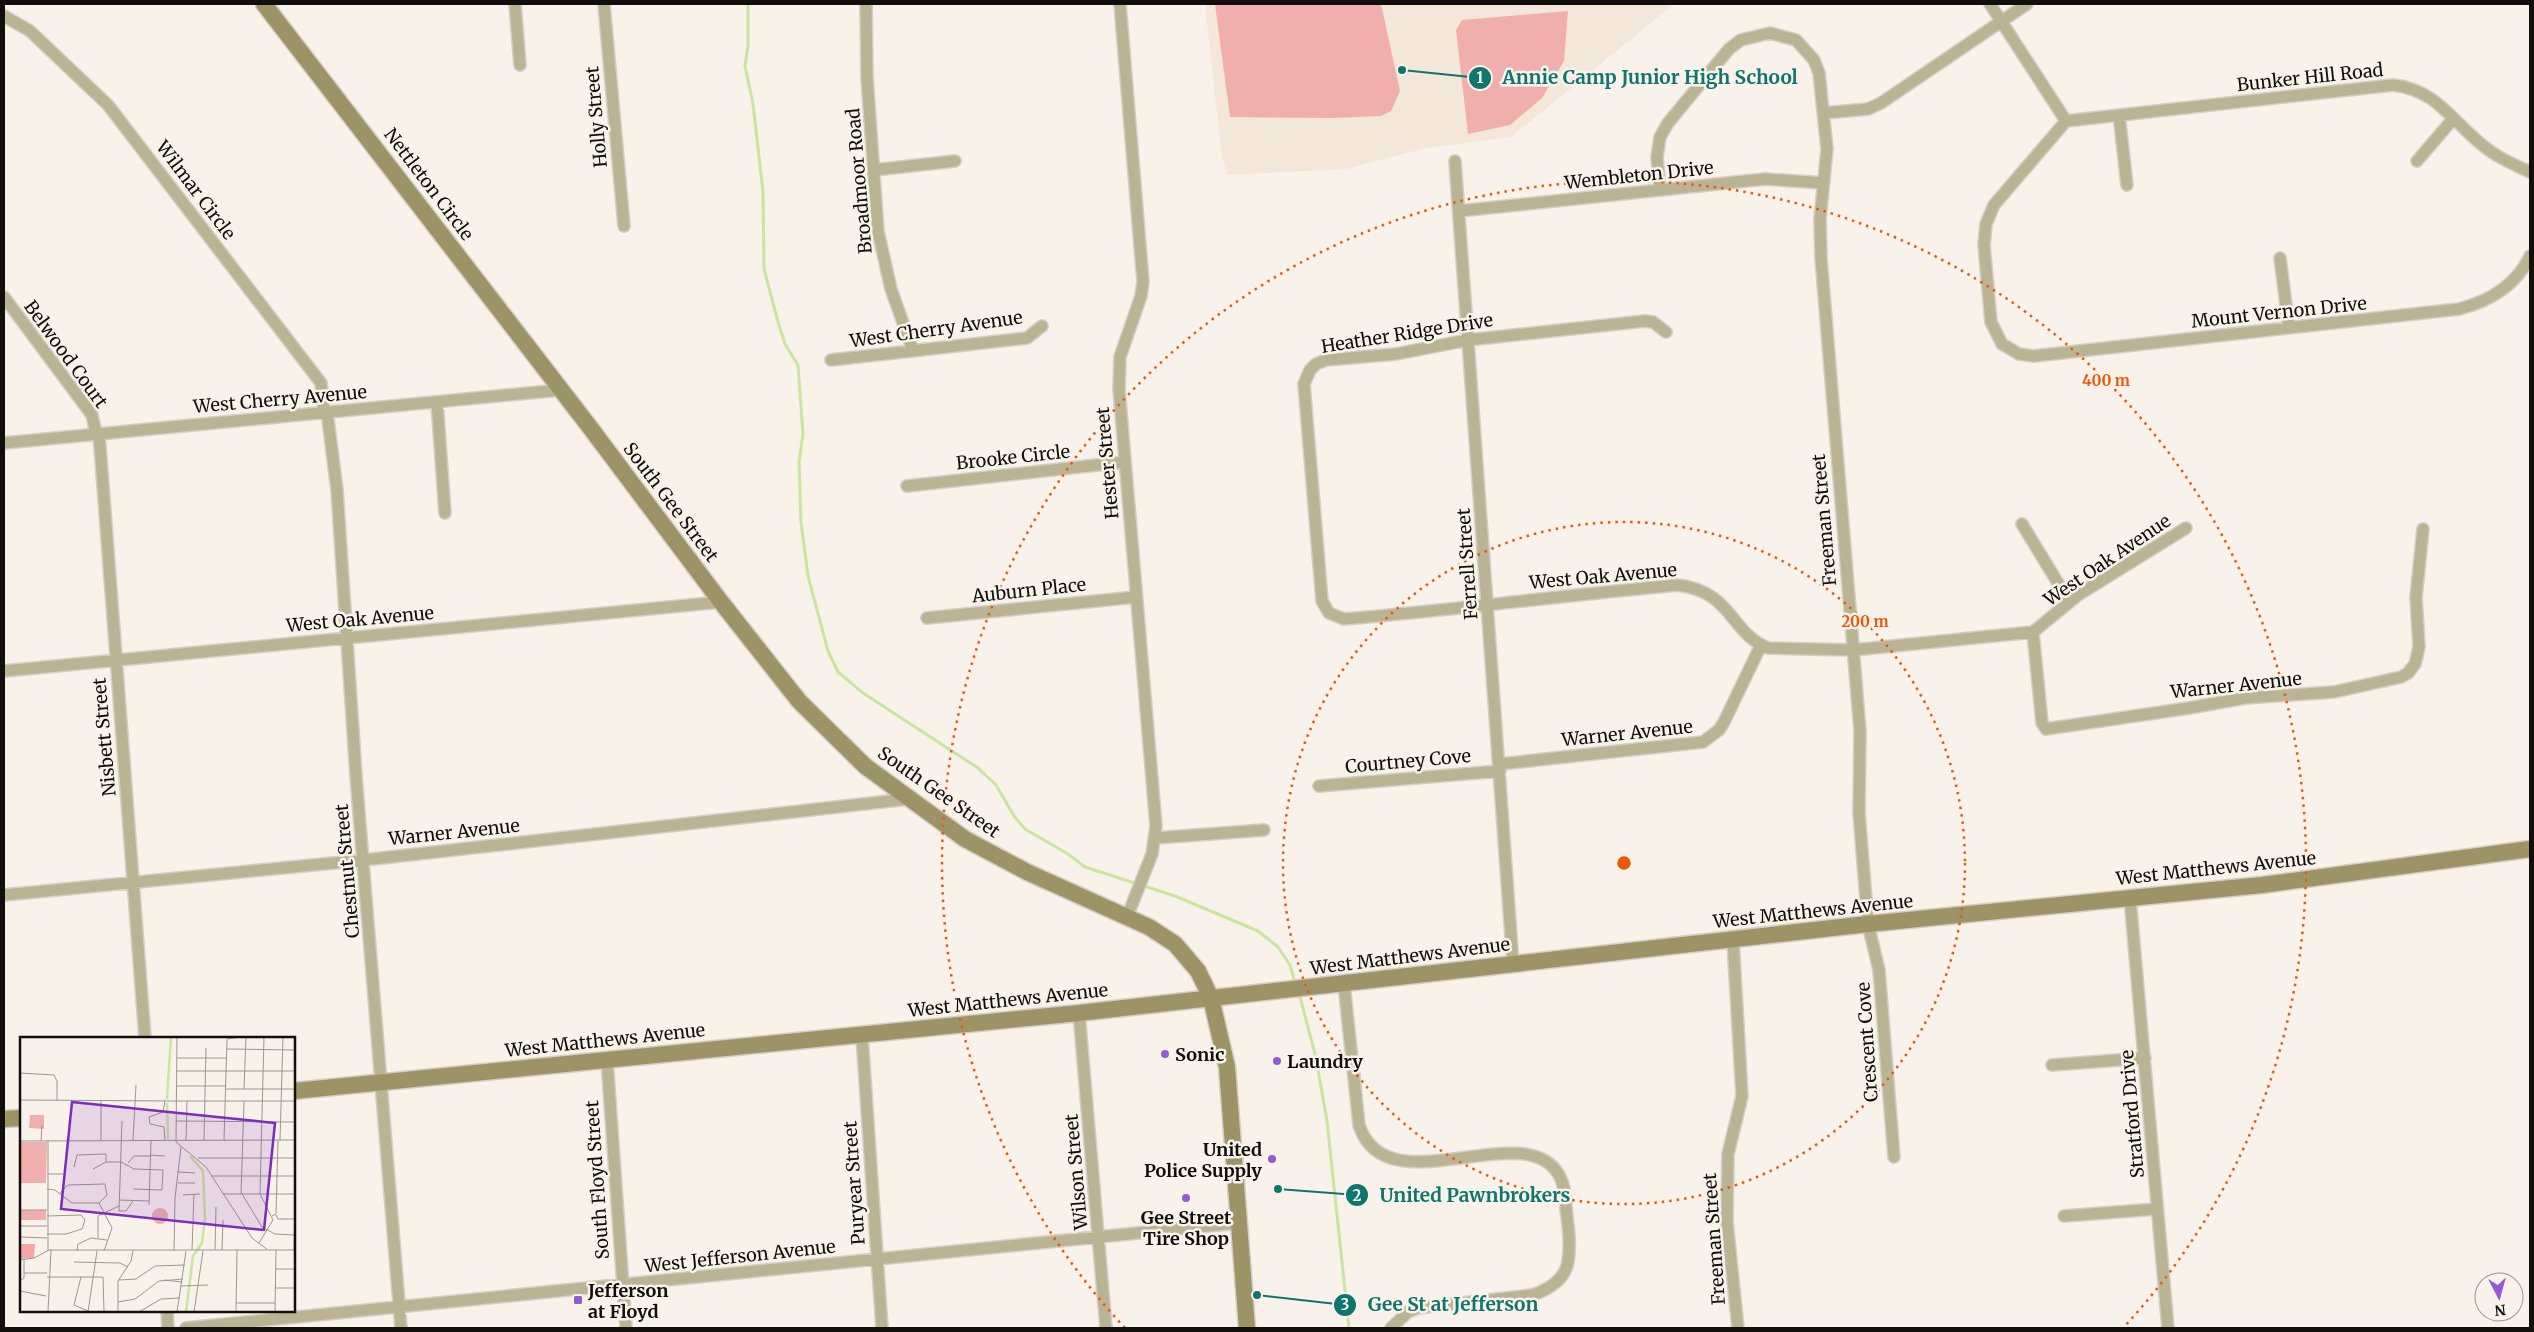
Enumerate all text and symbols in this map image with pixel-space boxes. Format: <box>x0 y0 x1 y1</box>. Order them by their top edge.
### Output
street label: Bunker Hill Road <box>2236 58 2385 96</box>
callout: Annie Camp Junior High School <box>1467 61 1808 95</box>
street label: Holly Street <box>580 65 612 169</box>
text: Annie Camp Junior High School <box>1501 65 1798 89</box>
text: 1 <box>1477 68 1484 87</box>
street label: Broadmoor Road <box>841 107 877 255</box>
street label: Nettleton Circle <box>379 123 479 245</box>
street label: Wilmar Circle <box>151 135 241 244</box>
street label: Wembleton Drive <box>1562 156 1715 194</box>
street label: Mount Vernon Drive <box>2190 291 2368 333</box>
street label: Belwood Court <box>19 296 113 412</box>
street label: West Cherry Avenue <box>847 305 1024 353</box>
street label: Heather Ridge Drive <box>1319 308 1495 358</box>
text: 400 m <box>2082 371 2130 390</box>
street label: West Cherry Avenue <box>191 380 368 418</box>
street label: Hester Street <box>1091 406 1123 520</box>
street label: South Gee Street <box>618 438 724 566</box>
street label: Brooke Circle <box>955 440 1071 474</box>
street label: Freeman Street <box>1807 453 1841 587</box>
street label: Ferrell Street <box>1452 507 1482 621</box>
street label: West Oak Avenue <box>2038 509 2175 612</box>
street label: West Oak Avenue <box>1527 558 1678 594</box>
street label: Auburn Place <box>970 573 1087 608</box>
street label: West Oak Avenue <box>284 601 435 637</box>
text: 200 m <box>1841 612 1889 631</box>
street label: Warner Avenue <box>2168 667 2303 703</box>
street label: Nisbett Street <box>87 677 121 797</box>
street label: Warner Avenue <box>1559 715 1694 751</box>
street label: South Gee Street <box>873 741 1005 843</box>
street label: Courtney Cove <box>1344 744 1472 778</box>
street label: Chestnut Street <box>330 803 364 939</box>
street label: Warner Avenue <box>386 814 521 850</box>
street label: West Matthews Avenue <box>2114 846 2317 890</box>
centre of rings <box>1615 854 1633 872</box>
street label: West Matthews Avenue <box>1711 889 1914 933</box>
street label: West Matthews Avenue <box>1308 932 1511 980</box>
street label: West Matthews Avenue <box>906 978 1109 1022</box>
street label: Crescent Cove <box>1851 981 1883 1103</box>
street label: West Matthews Avenue <box>503 1018 706 1062</box>
inset map <box>20 1037 295 1312</box>
place label: Sonic <box>1175 1043 1224 1066</box>
marker: Sonic <box>1159 1048 1171 1060</box>
street label: Stratford Drive <box>2115 1049 2149 1179</box>
place label: Laundry <box>1287 1050 1363 1073</box>
marker: Laundry <box>1271 1055 1283 1067</box>
street label: South Floyd Street <box>580 1100 614 1260</box>
street label: Wilson Street <box>1059 1113 1093 1232</box>
street label: Puryear Street <box>838 1120 870 1246</box>
place label: United Police Supply <box>1144 1138 1262 1182</box>
marker: United Police Supply <box>1266 1153 1278 1165</box>
street label: Freeman Street <box>1698 1172 1730 1306</box>
callout: United Pawnbrokers <box>1344 1178 1580 1212</box>
text: United Pawnbrokers <box>1380 1183 1571 1207</box>
text: 2 <box>1353 1186 1362 1205</box>
marker: Gee Street Tire Shop <box>1180 1192 1192 1204</box>
place label: Gee Street Tire Shop <box>1141 1206 1232 1250</box>
street label: West Jefferson Avenue <box>642 1235 837 1278</box>
north arrow <box>2474 1272 2524 1322</box>
place label: Jefferson at Floyd <box>587 1279 669 1323</box>
callout: Gee St at Jefferson <box>1333 1288 1548 1322</box>
text: Gee St at Jefferson <box>1368 1292 1538 1316</box>
marker: Jefferson at Floyd <box>572 1294 584 1306</box>
text: 3 <box>1341 1295 1349 1314</box>
text: N <box>2494 1300 2507 1319</box>

